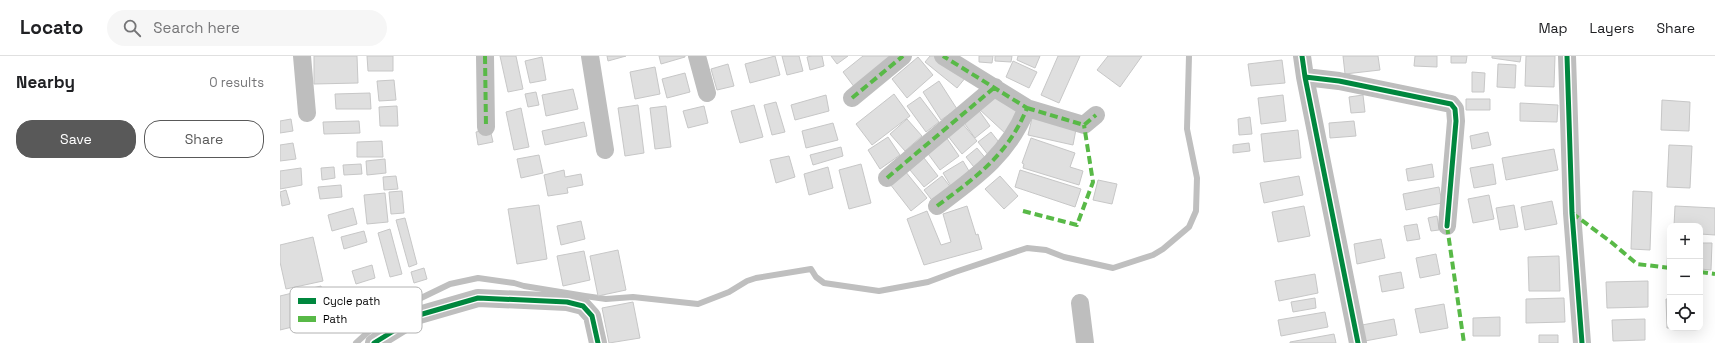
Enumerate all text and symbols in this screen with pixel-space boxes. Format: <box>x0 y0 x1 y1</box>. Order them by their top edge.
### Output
search box <box>107 10 387 46</box>
text: Locato <box>20 15 83 40</box>
icon: search <box>121 17 143 39</box>
text: Search here <box>153 18 240 37</box>
text: Map <box>1538 19 1568 37</box>
text: Layers <box>1590 19 1634 37</box>
text: Share <box>1656 19 1695 37</box>
text: Nearby <box>16 71 75 93</box>
text: 0 results <box>209 74 264 91</box>
button: Save <box>16 120 136 158</box>
button: Share <box>144 120 264 158</box>
map controls <box>1667 223 1703 331</box>
button: + <box>1667 223 1703 259</box>
button: − <box>1667 259 1703 295</box>
legend <box>290 287 422 333</box>
text: Cycle path <box>323 294 380 308</box>
button: locate <box>1667 295 1703 331</box>
text: Path <box>323 312 347 326</box>

